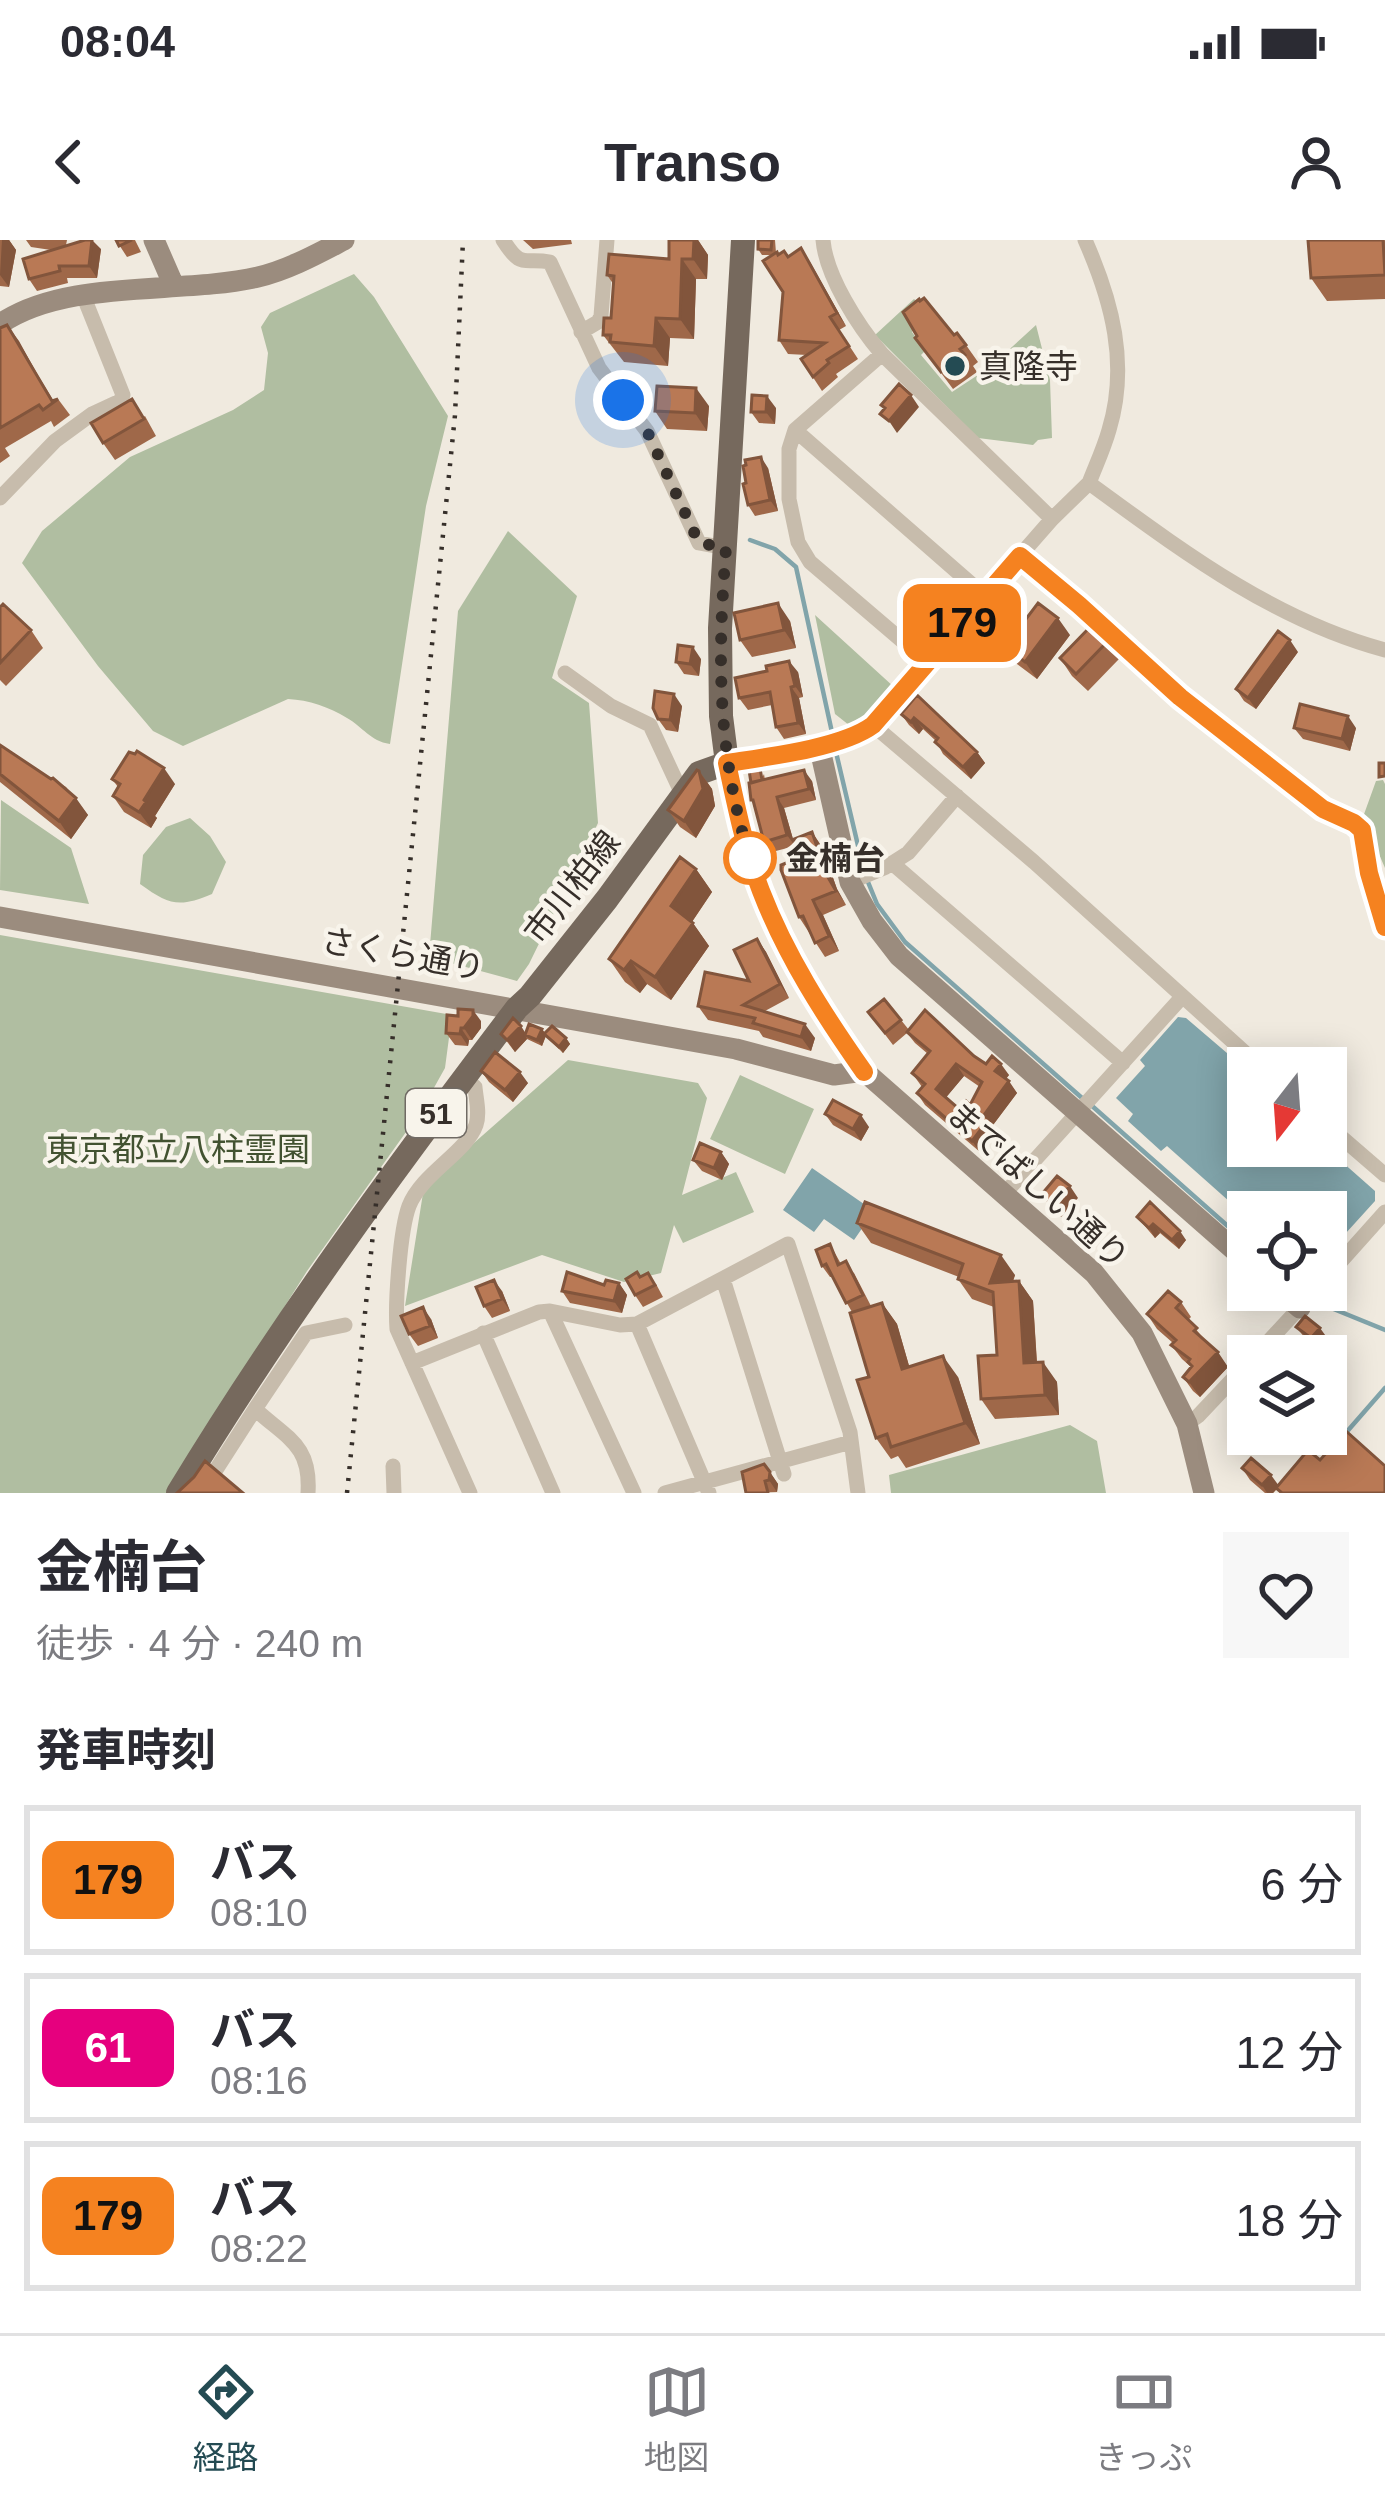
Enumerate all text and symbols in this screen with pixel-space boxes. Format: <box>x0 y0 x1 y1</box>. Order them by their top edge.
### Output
text: 08:04 <box>60 16 175 67</box>
icon: back <box>36 129 102 195</box>
icon: person <box>1283 129 1349 195</box>
text: Transo <box>604 132 781 192</box>
place label: 真隆寺 <box>979 348 1078 385</box>
marker: 真隆寺 <box>942 353 968 379</box>
your location <box>593 370 653 430</box>
line badge: 179 <box>893 584 1031 662</box>
text: 179 <box>927 599 997 646</box>
street label: 市川柏線 <box>517 824 627 950</box>
marker: 金楠台 <box>725 833 775 883</box>
place label: 金楠台 <box>786 840 885 877</box>
street label: さくら通り <box>319 921 487 987</box>
north arrow <box>1227 1047 1347 1167</box>
map controls <box>1227 1047 1347 1455</box>
road number: 51 <box>406 1089 466 1137</box>
street label: までばしい通り <box>940 1094 1136 1276</box>
park label: 東京都立八柱霊園 <box>46 1131 310 1168</box>
button: locate <box>1227 1191 1347 1311</box>
button: layers <box>1227 1335 1347 1455</box>
button: heart <box>1223 1532 1349 1658</box>
text: 金楠台 <box>36 1535 207 1599</box>
text: 徒歩 · 4 分 · 240 m <box>36 1622 363 1665</box>
text: 発車時刻 <box>36 1725 216 1776</box>
text: バス <box>210 1837 300 1888</box>
text: 179 <box>73 1856 143 1903</box>
text: 6 分 <box>1260 1859 1343 1910</box>
text: 08:10 <box>210 1891 308 1934</box>
text: バス <box>210 2005 300 2056</box>
text: 61 <box>85 2024 131 2071</box>
text: 12 分 <box>1235 2027 1343 2078</box>
text: 08:16 <box>210 2059 308 2102</box>
text: バス <box>210 2173 300 2224</box>
text: 179 <box>73 2192 143 2239</box>
text: 18 分 <box>1235 2195 1343 2246</box>
text: 08:22 <box>210 2227 308 2270</box>
tab: 経路 <box>193 2359 259 2479</box>
tab: 地図 <box>644 2359 710 2479</box>
tab: きっぷ <box>1095 2359 1192 2479</box>

